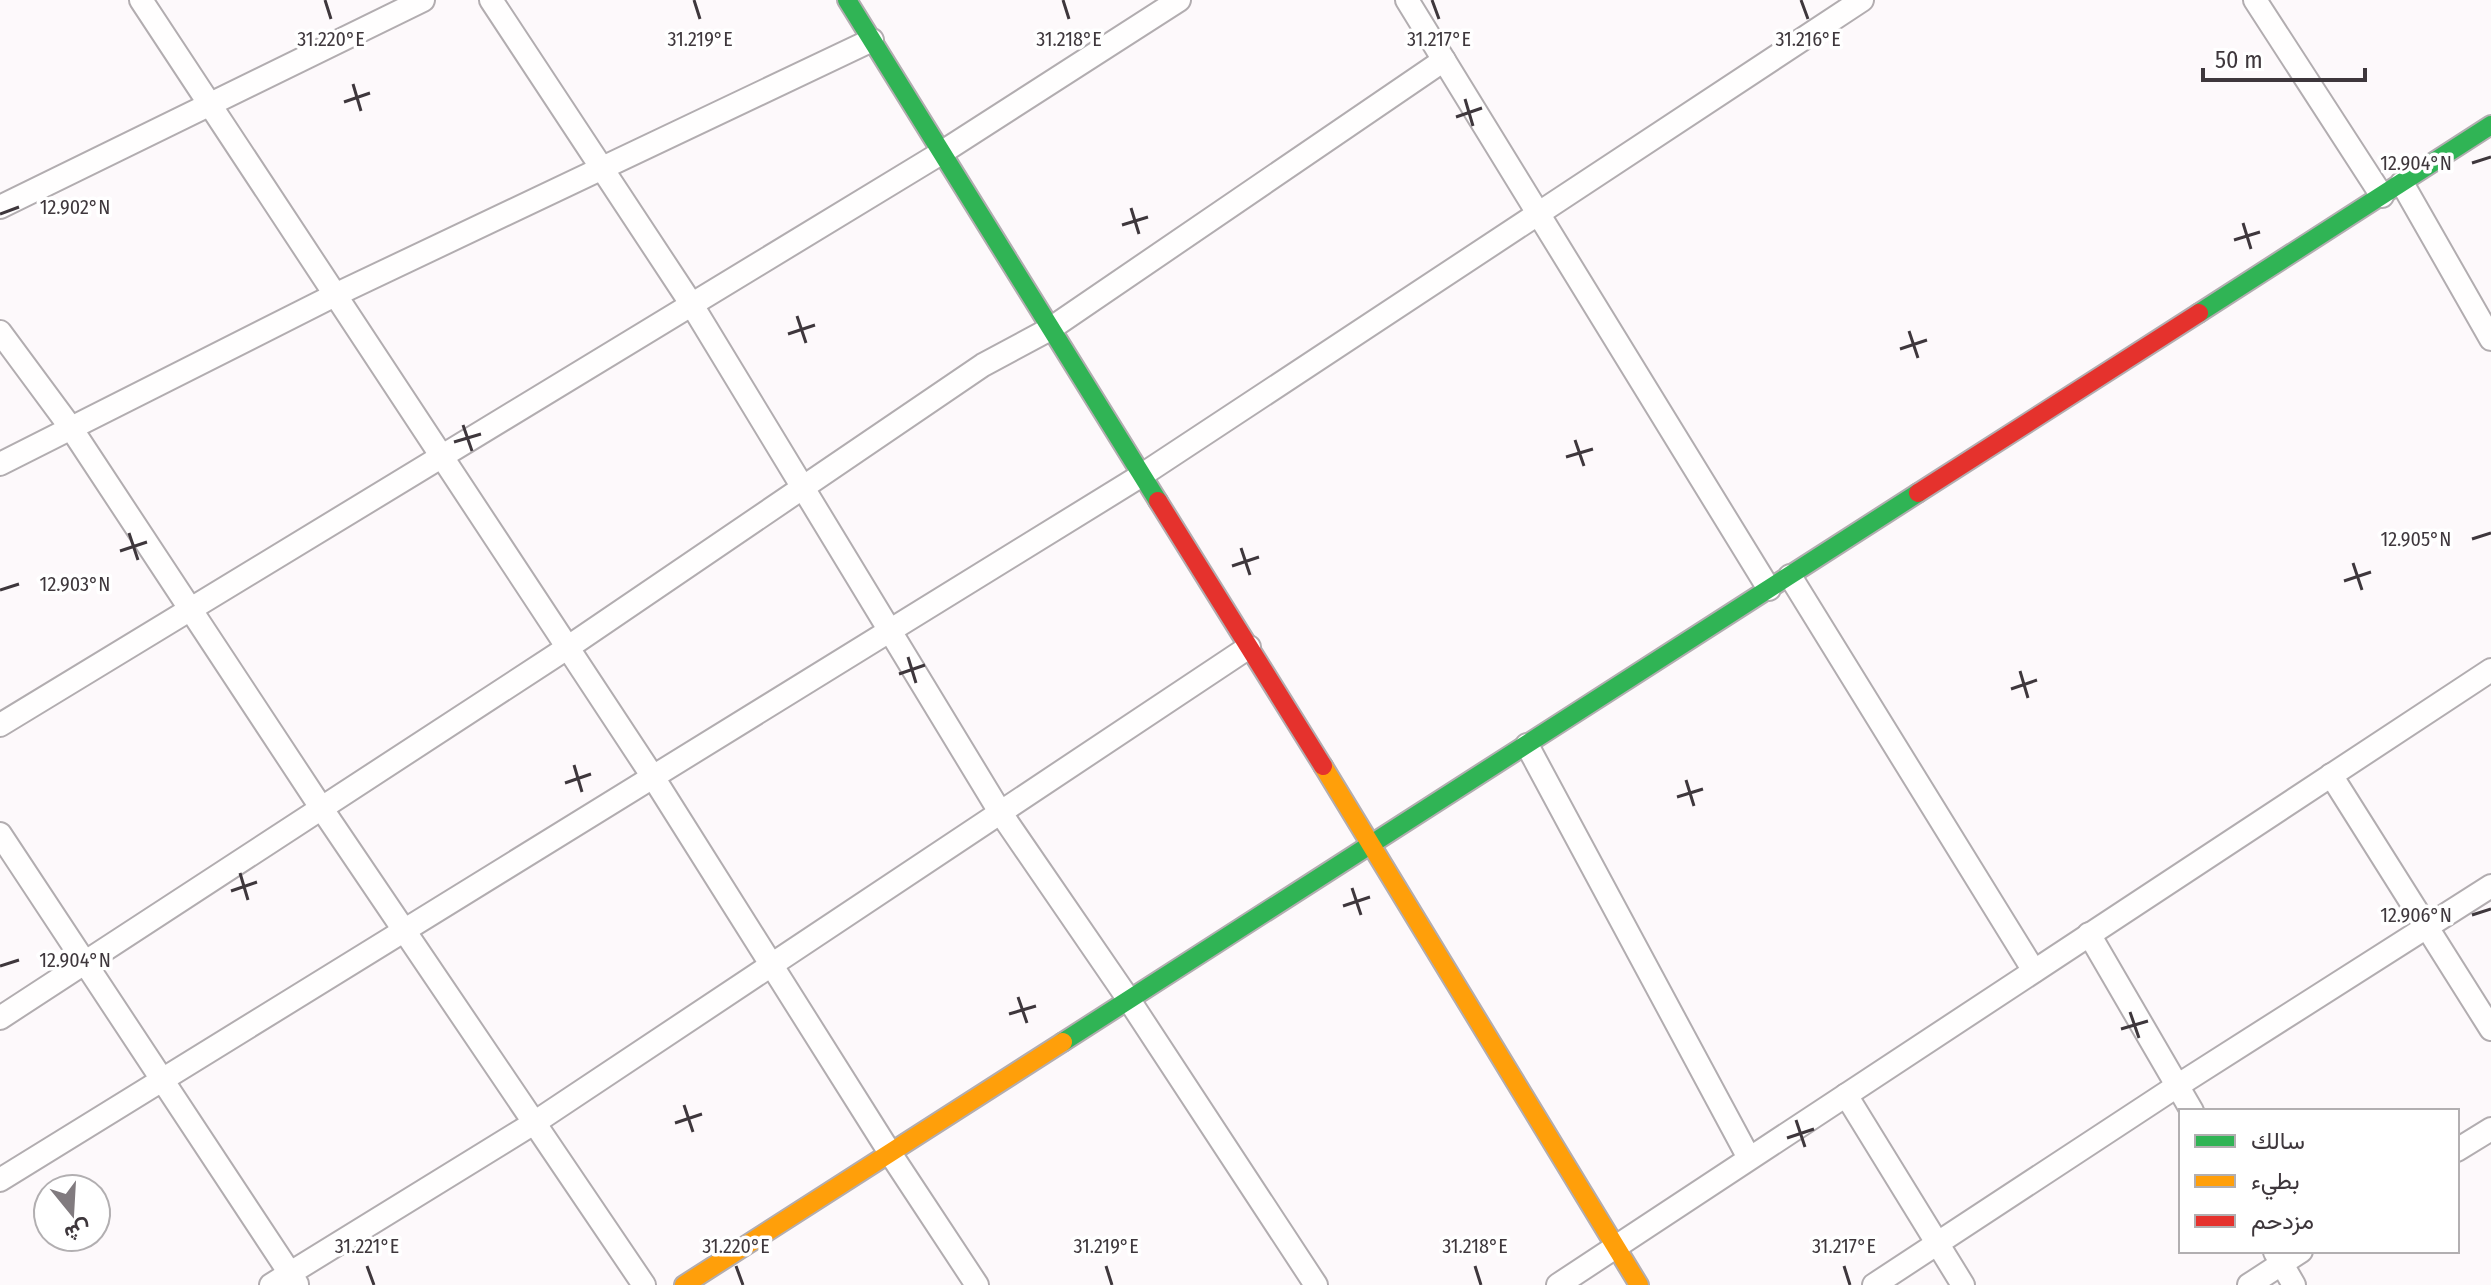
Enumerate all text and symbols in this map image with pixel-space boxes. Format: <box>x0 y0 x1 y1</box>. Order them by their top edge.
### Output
text: 31.220°E <box>297 27 365 51</box>
text: 31.219°E <box>667 27 733 51</box>
text: 31.218°E <box>1036 27 1102 51</box>
text: 31.217°E <box>1407 27 1471 51</box>
text: 31.216°E <box>1775 27 1841 51</box>
scale bar <box>2203 32 2365 82</box>
text: 50 m <box>2215 46 2263 74</box>
text: 12.904°N <box>2380 151 2452 175</box>
text: 12.902°N <box>40 195 110 219</box>
text: 12.905°N <box>2381 527 2452 551</box>
text: 12.903°N <box>40 572 110 596</box>
text: 12.906°N <box>2380 903 2452 927</box>
text: 12.904°N <box>39 948 111 972</box>
legend <box>2179 1109 2459 1253</box>
text: سالك <box>2251 1127 2305 1155</box>
text: بطيء <box>2251 1167 2300 1200</box>
north arrow <box>32 1173 112 1253</box>
text: مزدحم <box>2251 1207 2314 1237</box>
text: ش <box>61 1215 95 1248</box>
text: 31.221°E <box>335 1234 399 1258</box>
text: 31.220°E <box>702 1234 770 1258</box>
text: 31.219°E <box>1073 1234 1139 1258</box>
text: 31.218°E <box>1442 1234 1508 1258</box>
text: 31.217°E <box>1812 1234 1876 1258</box>

